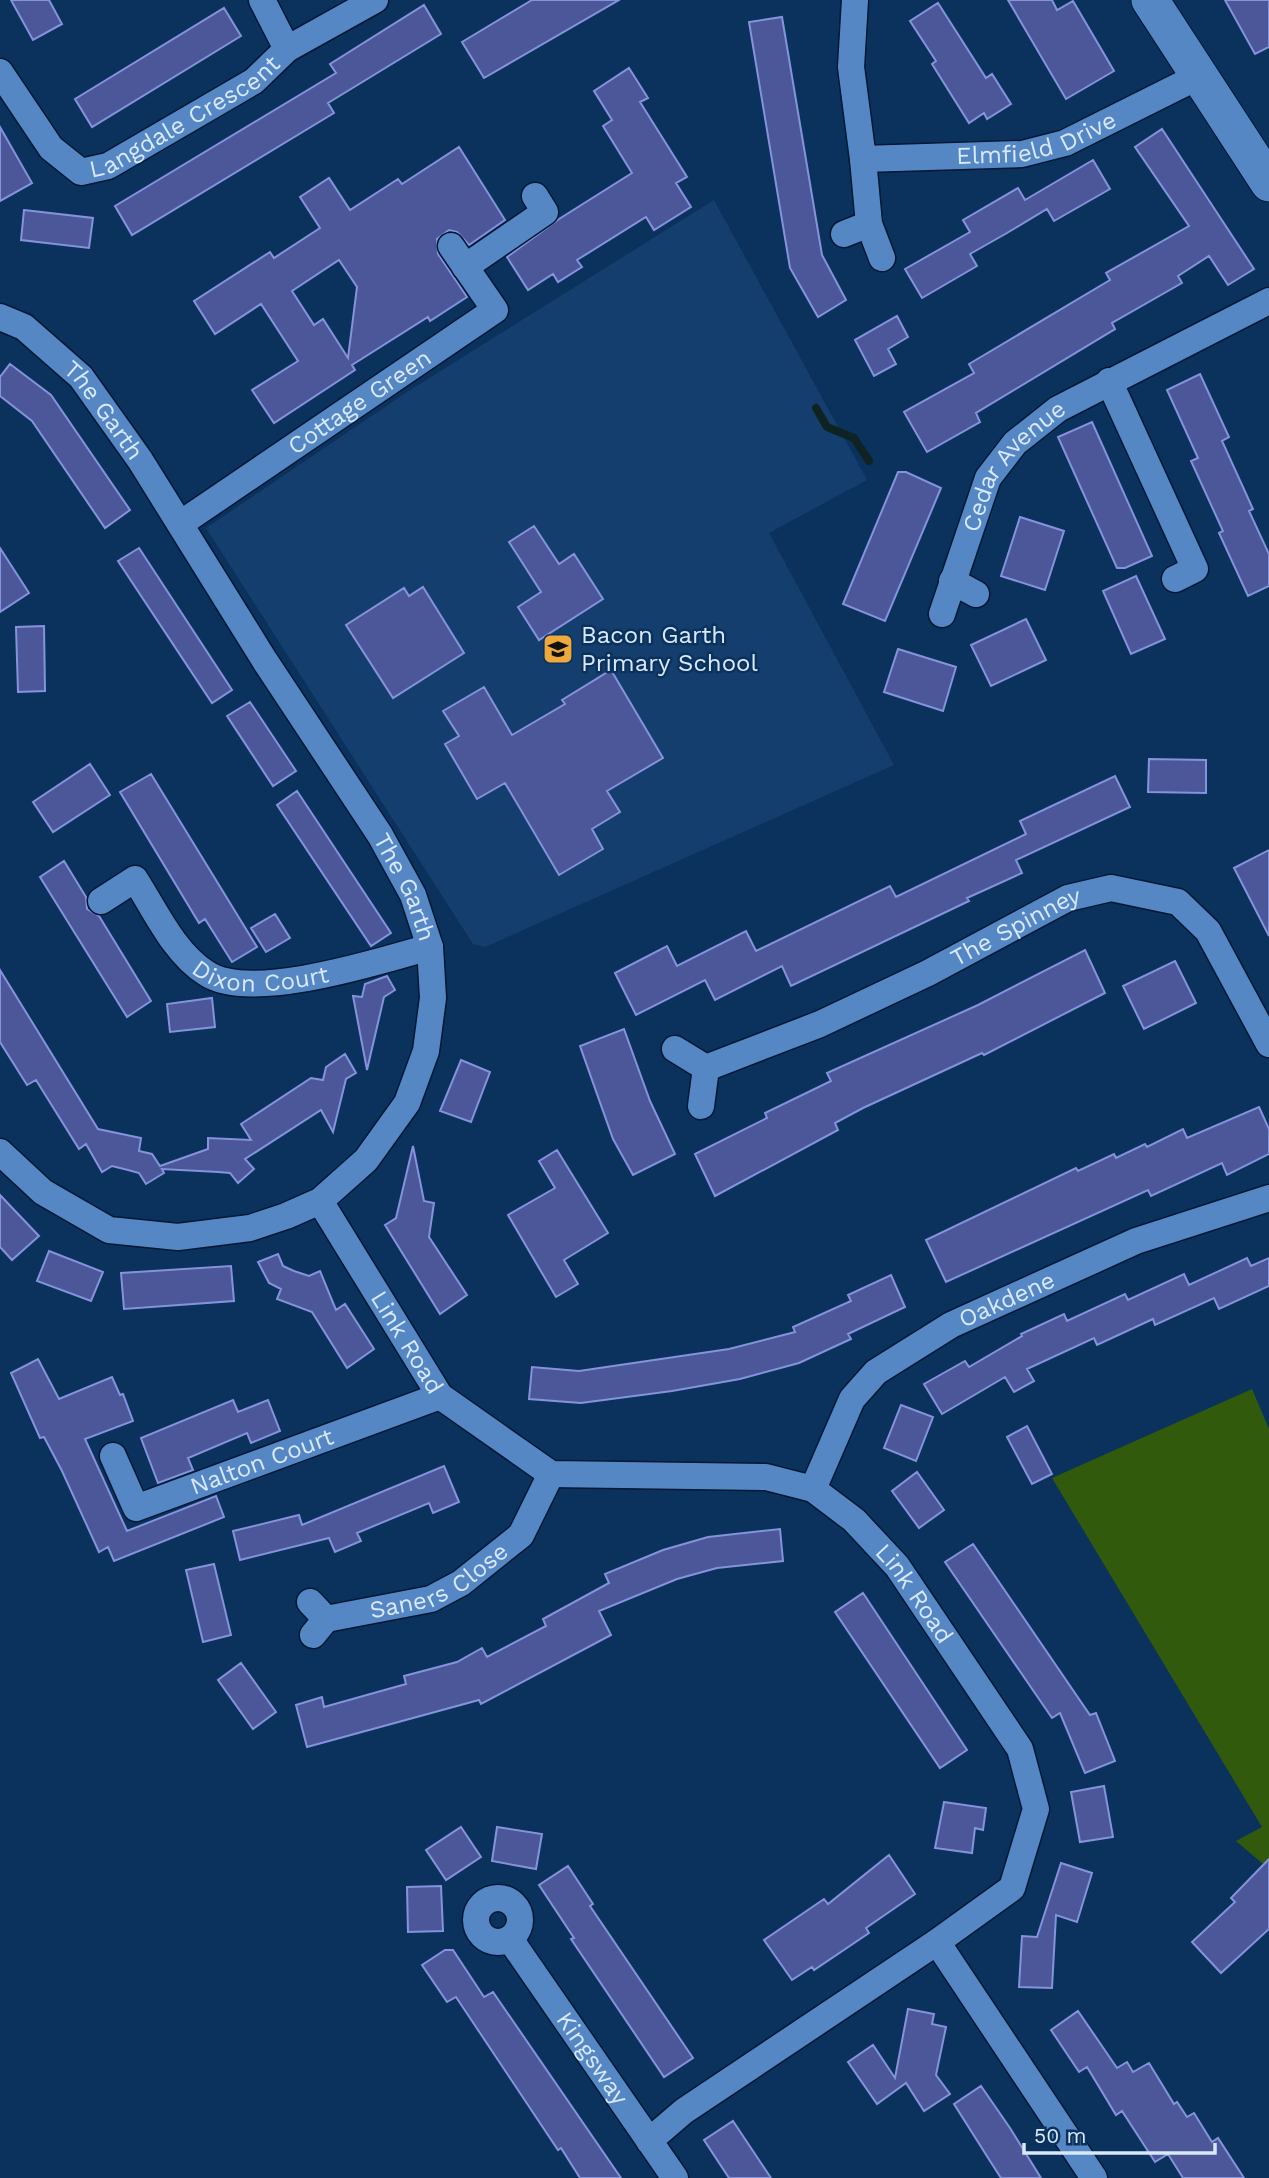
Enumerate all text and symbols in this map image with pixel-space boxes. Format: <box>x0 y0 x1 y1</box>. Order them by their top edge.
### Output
street label: Langdale Crescent <box>87 50 286 184</box>
street label: Elmfield Drive <box>956 106 1121 170</box>
street label: Cottage Green <box>283 344 436 461</box>
street label: The Garth <box>58 355 149 465</box>
street label: Cedar Avenue <box>957 395 1071 535</box>
place label: Bacon Garth Primary School <box>581 621 759 677</box>
school or university icon: Bacon Garth Primary School <box>541 632 575 666</box>
street label: The Garth <box>368 828 441 945</box>
street label: The Spinney <box>946 881 1084 972</box>
street label: Dixon Court <box>187 954 331 998</box>
street label: Oakdene <box>954 1266 1059 1334</box>
street label: Link Road <box>365 1286 449 1399</box>
street label: Nalton Court <box>187 1423 337 1501</box>
street label: Saners Close <box>367 1537 514 1624</box>
street label: Link Road <box>870 1538 959 1649</box>
street label: Kingsway <box>551 2006 635 2111</box>
scale bar <box>1024 2112 1215 2156</box>
text: 50 m <box>1034 2123 1086 2148</box>

